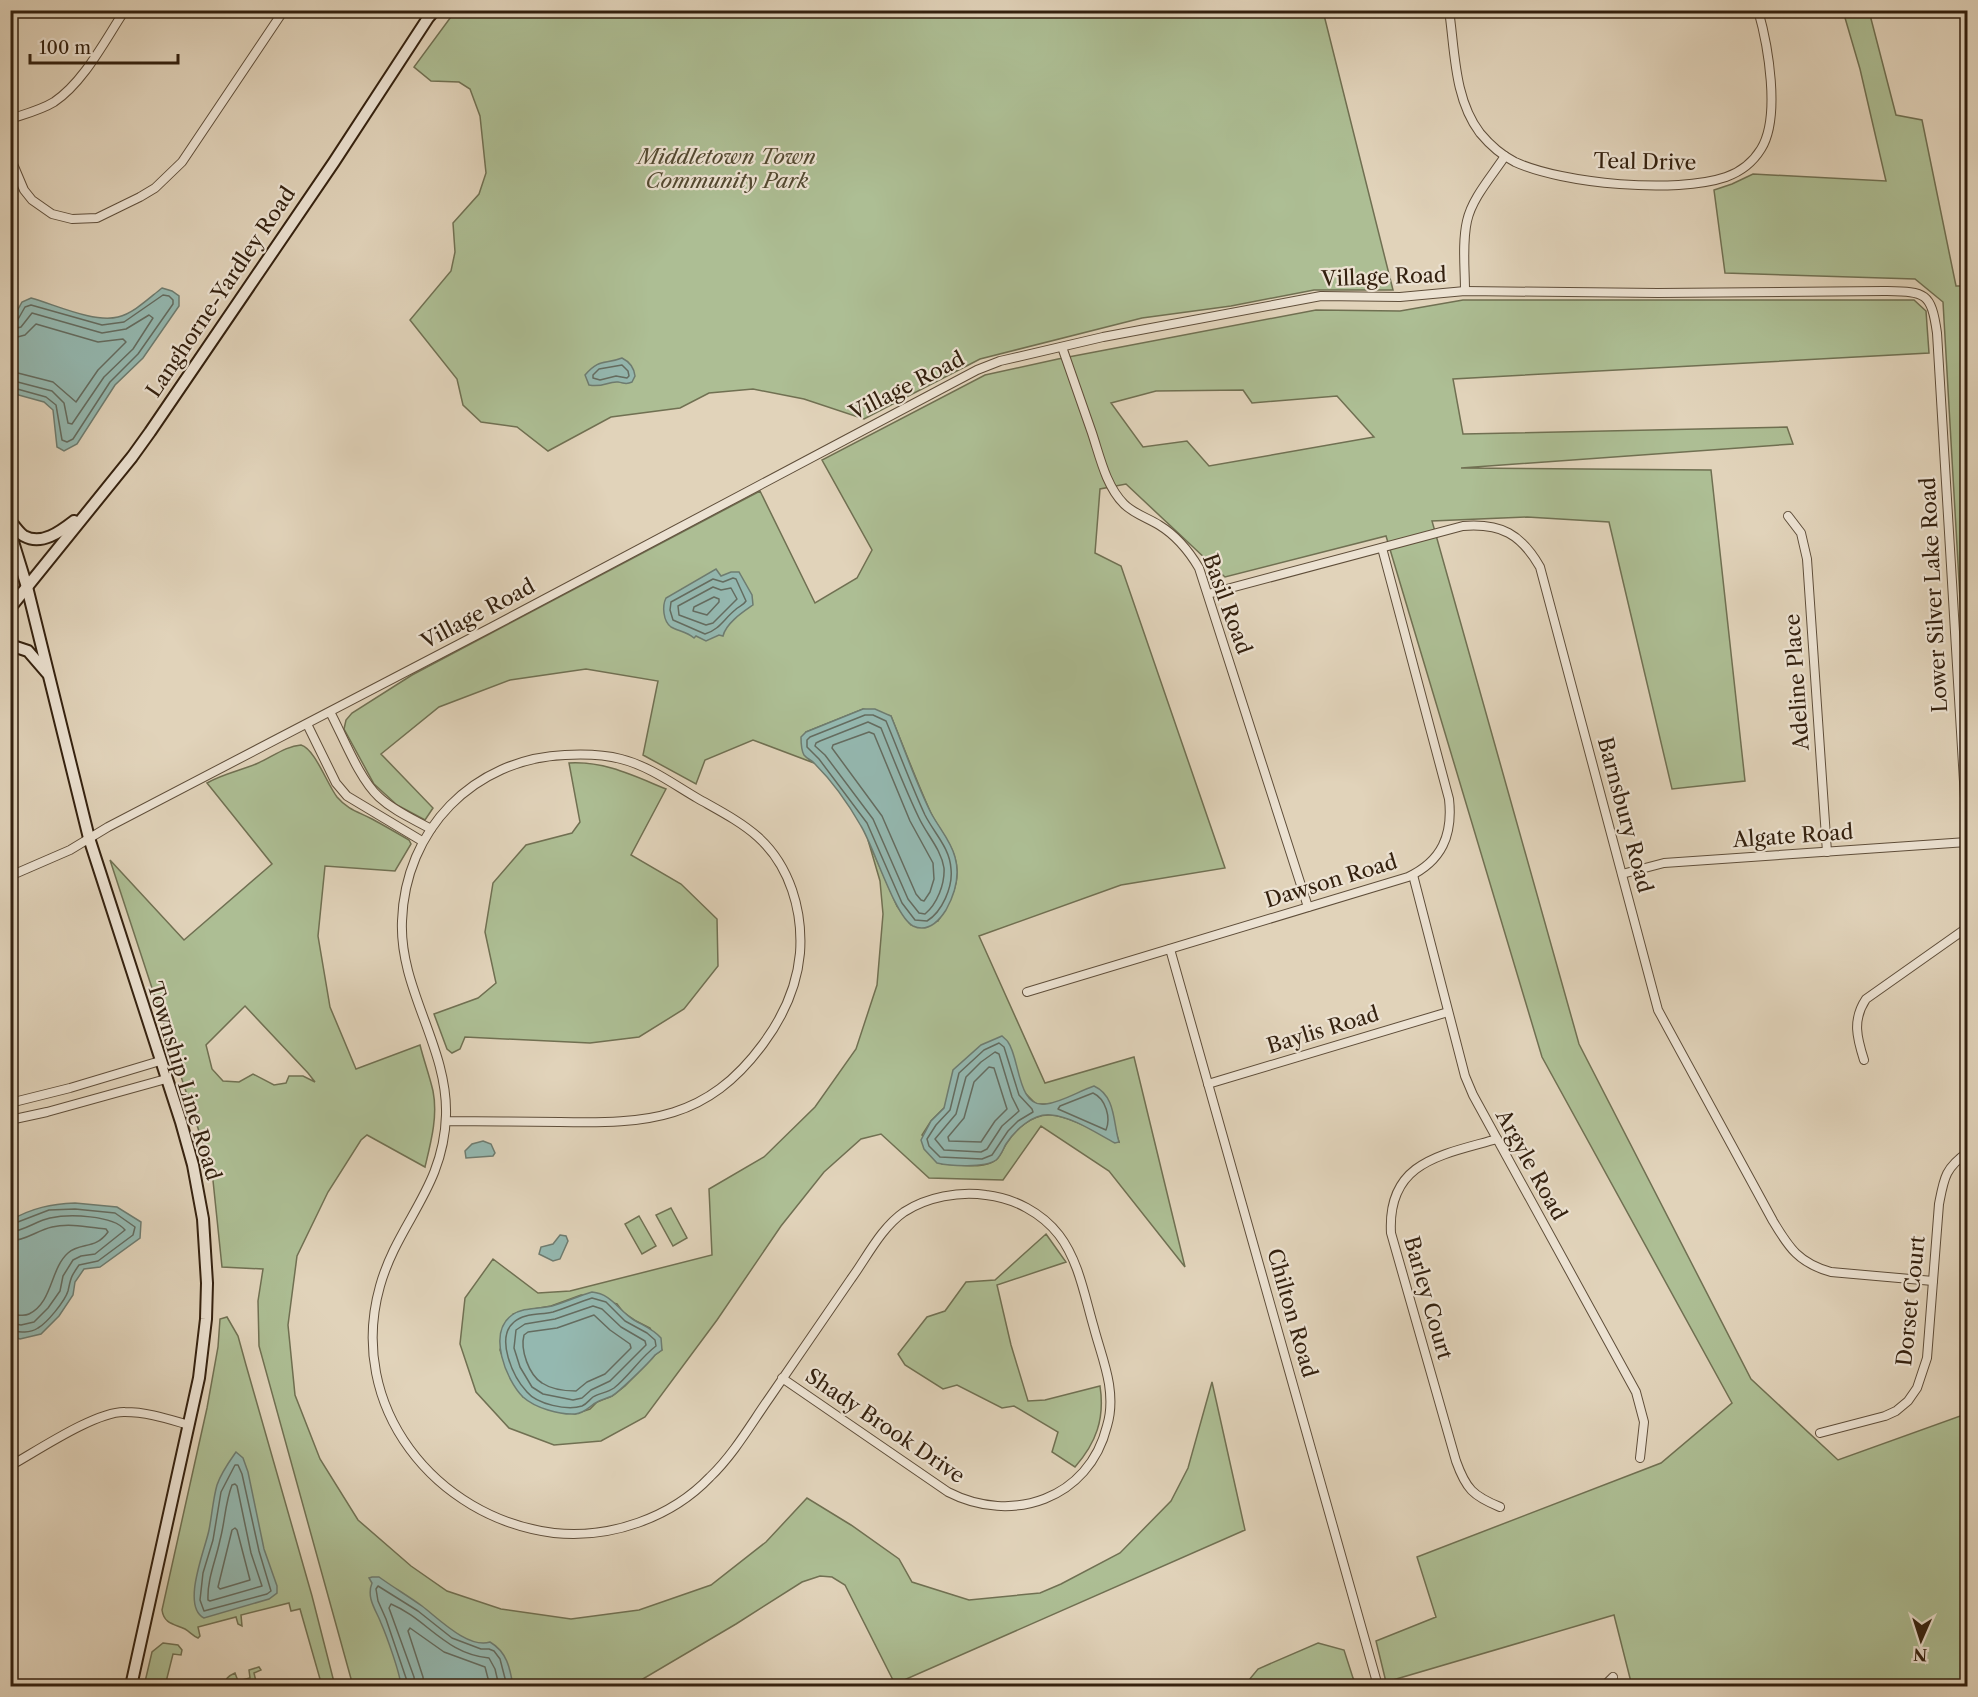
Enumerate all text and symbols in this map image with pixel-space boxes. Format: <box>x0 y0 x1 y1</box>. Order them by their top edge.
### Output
scale bar <box>30 27 178 65</box>
text: 100 m <box>39 37 91 59</box>
park label: Middletown Town Community Park <box>635 144 816 193</box>
street label: Teal Drive <box>1593 148 1697 175</box>
street label: Langhorne-Yardley Road <box>141 182 301 402</box>
street label: Village Road <box>1320 262 1447 291</box>
street label: Village Road <box>844 346 968 426</box>
street label: Lower Silver Lake Road <box>1915 476 1952 713</box>
street label: Basil Road <box>1198 550 1257 658</box>
street label: Village Road <box>416 573 539 654</box>
street label: Adeline Place <box>1779 613 1814 752</box>
street label: Barnsbury Road <box>1593 734 1658 896</box>
street label: Algate Road <box>1731 819 1854 852</box>
street label: Dawson Road <box>1262 848 1400 913</box>
street label: Township Line Road <box>142 979 227 1183</box>
street label: Baylis Road <box>1264 1001 1382 1058</box>
street label: Argyle Road <box>1490 1104 1572 1225</box>
street label: Barley Court <box>1399 1233 1458 1363</box>
street label: Dorset Court <box>1891 1234 1930 1367</box>
street label: Chilton Road <box>1262 1246 1323 1380</box>
street label: Shady Brook Drive <box>801 1363 970 1488</box>
north arrow <box>1891 1610 1951 1670</box>
text: N <box>1913 1645 1928 1665</box>

